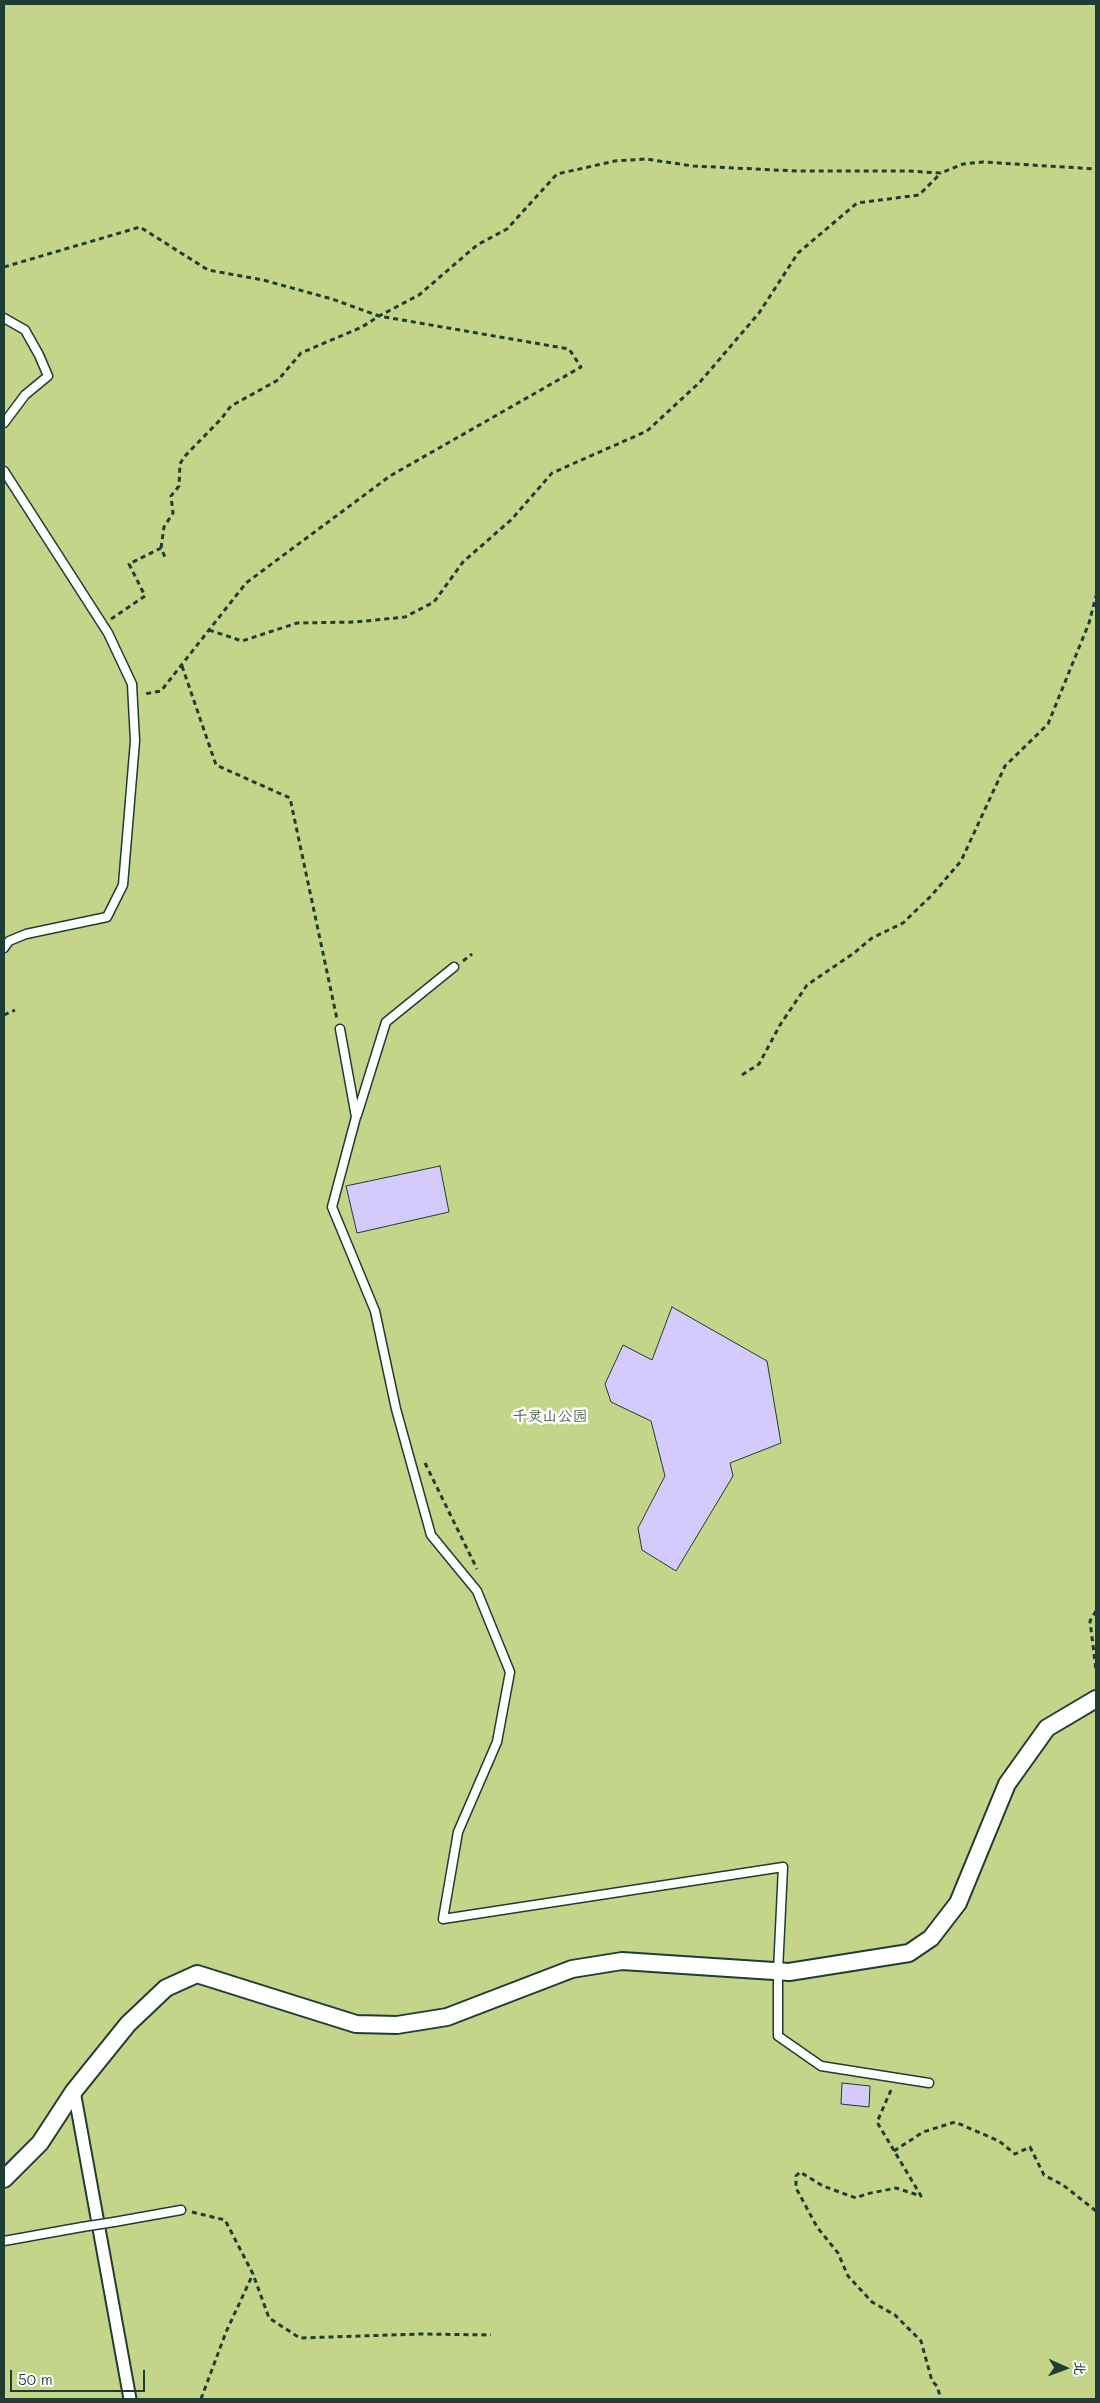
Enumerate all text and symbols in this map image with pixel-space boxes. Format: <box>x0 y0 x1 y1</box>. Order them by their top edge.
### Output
park label: 千灵山公园 <box>513 1407 587 1425</box>
north arrow <box>1040 2343 1090 2393</box>
scale bar <box>12 2360 148 2392</box>
text: 北 <box>1071 2361 1090 2376</box>
text: 50 m <box>18 2369 53 2389</box>

